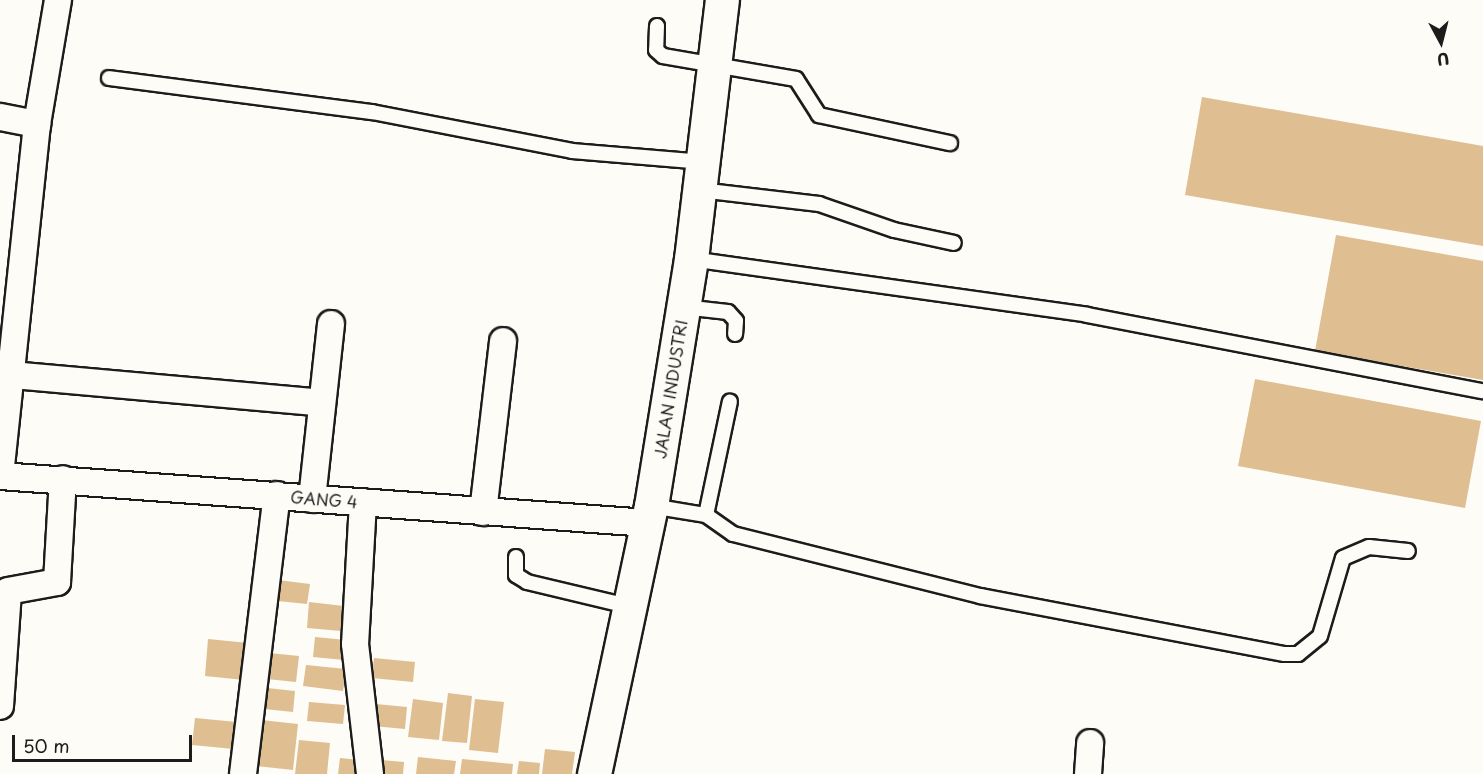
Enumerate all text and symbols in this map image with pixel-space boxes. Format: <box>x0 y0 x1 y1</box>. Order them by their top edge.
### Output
north arrow <box>1411 12 1471 72</box>
text: U <box>1436 47 1451 73</box>
street label: JALAN INDUSTRI <box>650 318 690 460</box>
street label: GANG 4 <box>289 486 359 512</box>
scale bar <box>15 723 195 761</box>
text: 50 m <box>23 732 70 759</box>

